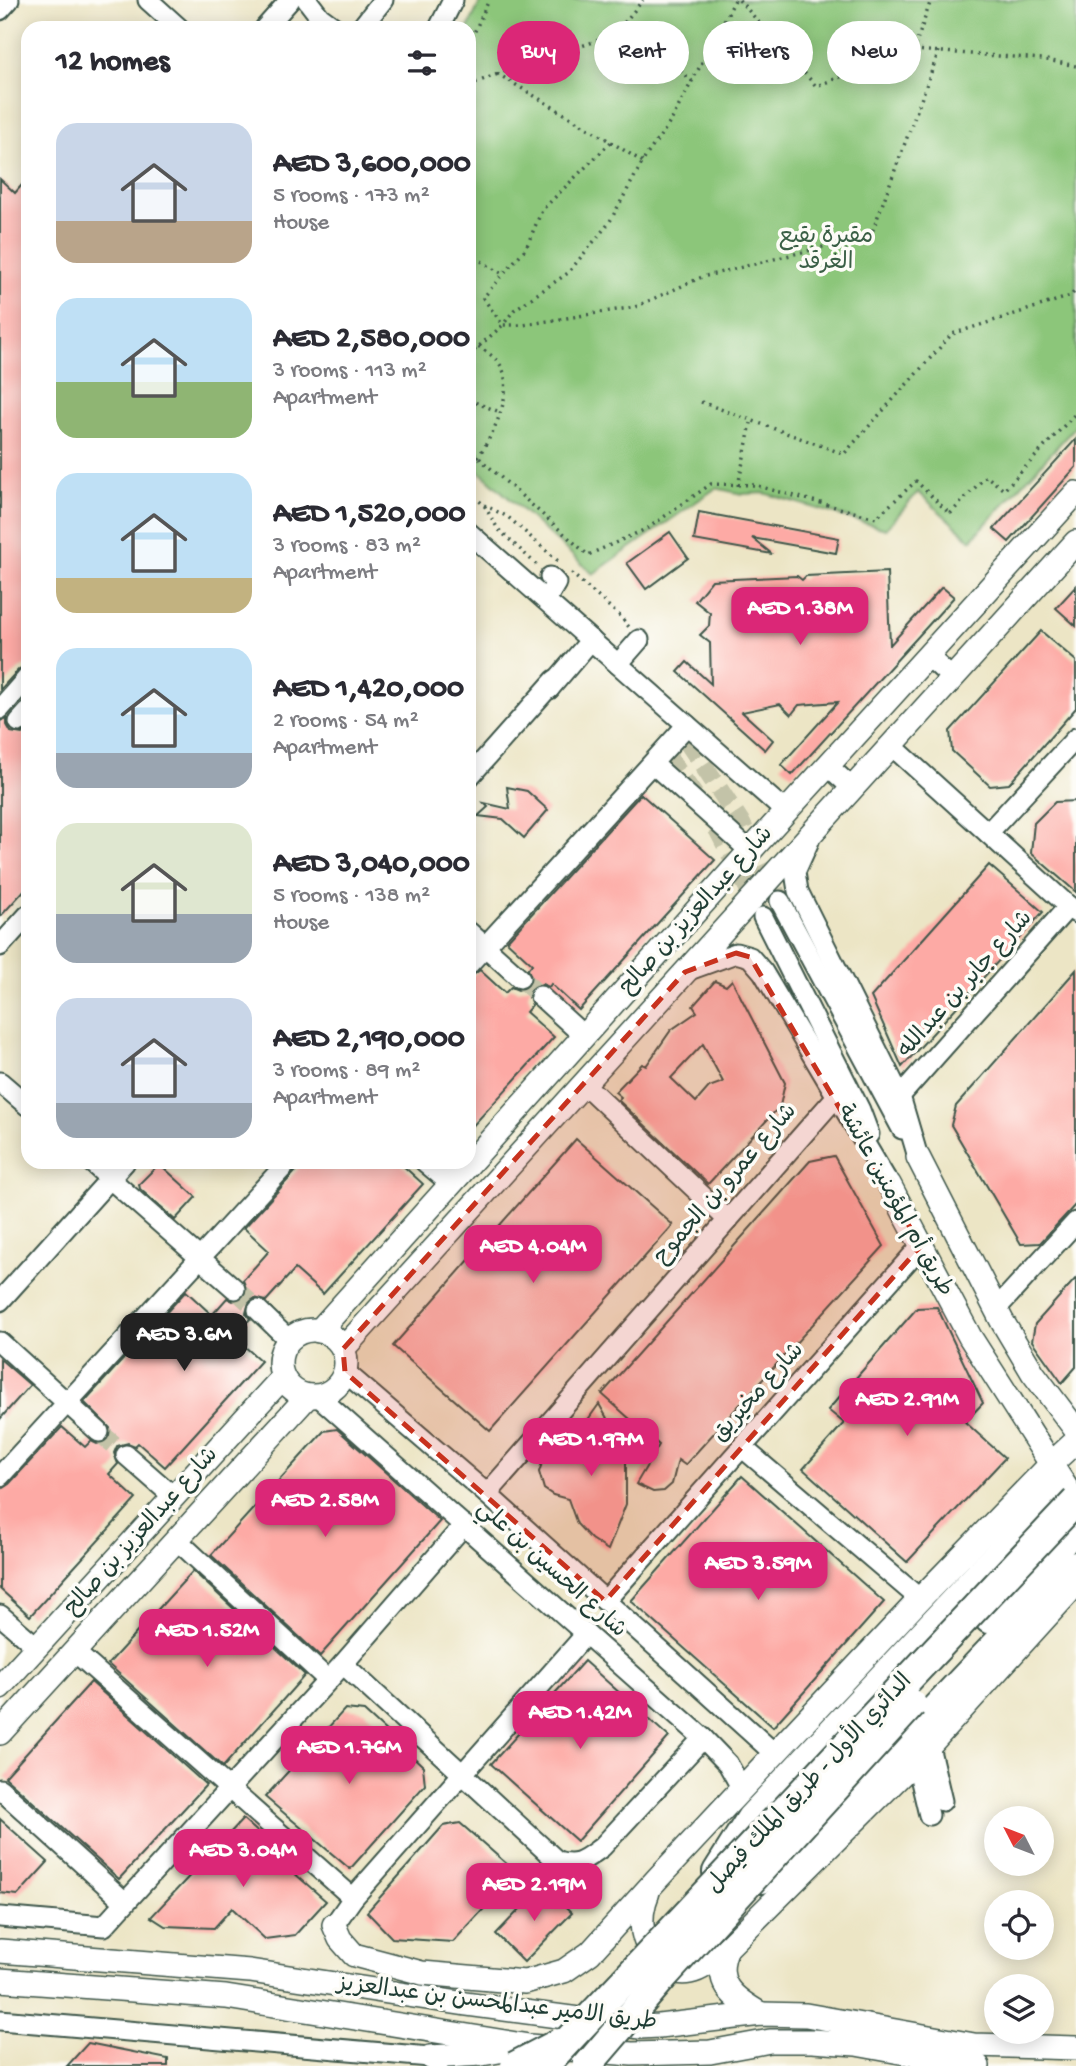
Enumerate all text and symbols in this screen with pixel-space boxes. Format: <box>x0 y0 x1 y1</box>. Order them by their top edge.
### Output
chip: Buy <box>497 21 580 84</box>
chip: Rent <box>594 21 689 84</box>
chip: Filters <box>703 21 813 84</box>
chip: New <box>827 21 921 84</box>
icon: filters <box>403 44 441 82</box>
text: 12 homes <box>56 46 169 81</box>
text: AED 3,600,000 <box>273 148 471 183</box>
icon: home <box>112 151 196 235</box>
text: 5 rooms · 173 m² <box>273 183 430 210</box>
text: House <box>273 210 329 237</box>
park label: مقبرة بقيع الغرقد <box>779 224 873 277</box>
text: AED 2,580,000 <box>273 323 470 358</box>
icon: home <box>112 326 196 410</box>
text: 3 rooms · 113 m² <box>273 358 427 385</box>
text: Apartment <box>273 385 377 412</box>
text: AED 1,520,000 <box>273 498 466 533</box>
icon: home <box>112 501 196 585</box>
text: 3 rooms · 83 m² <box>273 533 421 560</box>
text: Apartment <box>273 560 377 587</box>
pin: AED 1.38M <box>720 588 880 647</box>
text: AED 1.38M <box>747 596 853 623</box>
text: AED 1,420,000 <box>273 673 464 708</box>
icon: home <box>112 676 196 760</box>
text: 2 rooms · 54 m² <box>273 708 419 735</box>
text: Apartment <box>273 735 377 762</box>
street label: شارع عبدالعزيز بن صالح <box>614 821 780 1001</box>
text: AED 3,040,000 <box>273 848 470 883</box>
icon: home <box>112 851 196 935</box>
text: 5 rooms · 138 m² <box>273 883 430 910</box>
street label: شارع جابر بن عبدالله <box>893 906 1039 1064</box>
text: House <box>273 910 329 937</box>
text: AED 2,190,000 <box>273 1023 465 1058</box>
icon: home <box>112 1026 196 1110</box>
text: 3 rooms · 89 m² <box>273 1058 420 1085</box>
text: Apartment <box>273 1085 377 1112</box>
street label: طريق أم المؤمنين عائشة <box>829 1098 961 1302</box>
street label: شارع عمرو بن الجموح <box>649 1099 803 1271</box>
pin: AED 4.04M <box>453 1226 613 1285</box>
text: AED 4.04M <box>480 1234 586 1261</box>
pin: AED 3.6M <box>112 1314 256 1373</box>
text: AED 3.6M <box>136 1322 232 1349</box>
street label: شارع مخيريق <box>707 1338 811 1448</box>
pin: AED 2.91M <box>827 1378 987 1438</box>
text: AED 2.91M <box>855 1387 959 1414</box>
pin: AED 1.97M <box>511 1418 671 1478</box>
text: AED 1.97M <box>539 1427 643 1454</box>
street label: شارع عبدالعزيز بن صالح <box>59 1442 225 1622</box>
pin: AED 2.58M <box>245 1480 405 1539</box>
text: AED 2.58M <box>271 1488 379 1515</box>
street label: شارع الحسين بن علي <box>468 1496 631 1647</box>
pin: AED 3.59M <box>678 1542 838 1602</box>
text: AED 3.59M <box>704 1551 812 1578</box>
pin: AED 1.52M <box>127 1610 287 1669</box>
text: AED 1.52M <box>155 1618 259 1645</box>
street label: الدائري الأول - طريق الملك فيصل <box>697 1665 919 1899</box>
pin: AED 1.42M <box>500 1692 660 1751</box>
text: AED 1.42M <box>529 1700 631 1727</box>
pin: AED 1.76M <box>269 1726 429 1786</box>
text: AED 1.76M <box>297 1735 401 1762</box>
north arrow <box>984 1806 1054 1876</box>
map controls <box>984 1806 1054 2044</box>
pin: AED 3.04M <box>163 1829 323 1889</box>
text: AED 3.04M <box>189 1838 297 1865</box>
pin: AED 2.19M <box>454 1864 614 1923</box>
text: AED 2.19M <box>482 1872 586 1899</box>
button: locate <box>984 1890 1054 1960</box>
street label: طريق الامير عبدالمحسن بن عبدالعزيز <box>334 1971 658 2037</box>
button: layers <box>984 1974 1054 2044</box>

